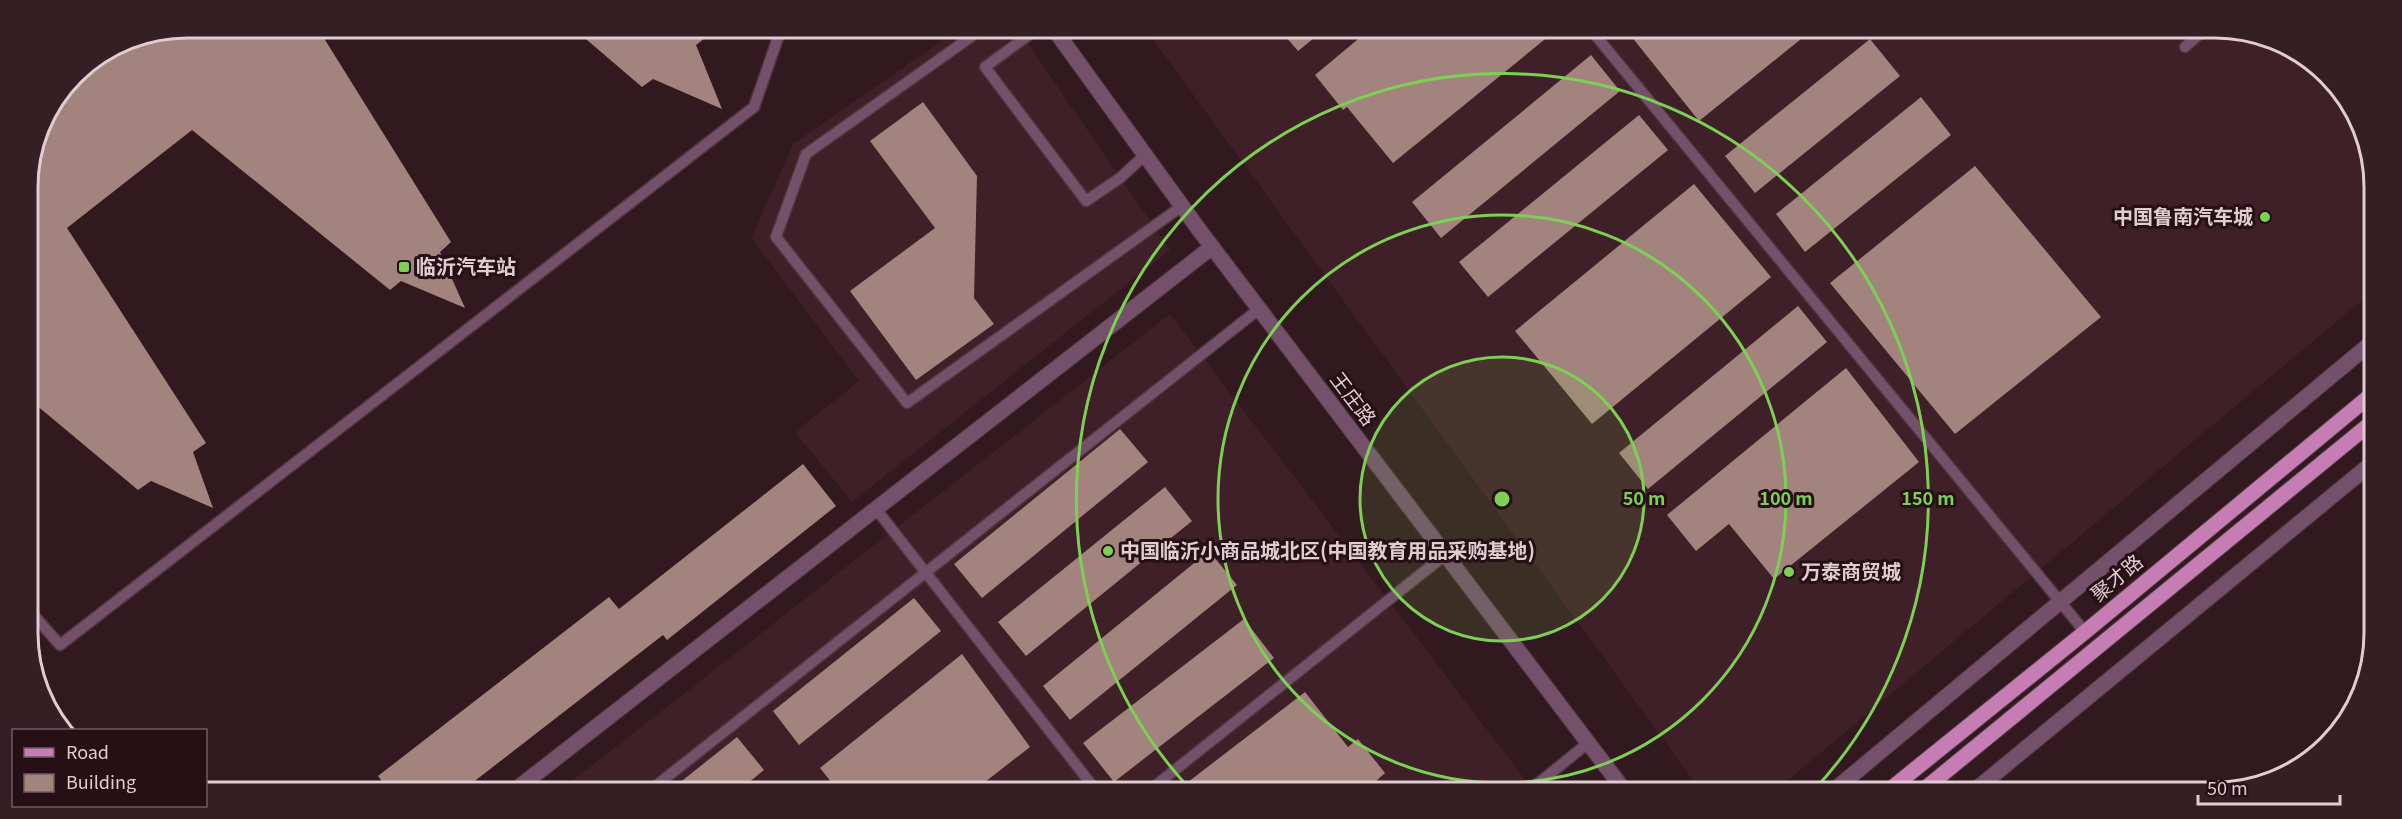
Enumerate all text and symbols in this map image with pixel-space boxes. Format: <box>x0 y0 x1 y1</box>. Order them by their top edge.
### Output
place label: 中国鲁南汽车城 <box>2113 201 2253 230</box>
marker: 中国鲁南汽车城 <box>2258 210 2272 224</box>
place label: 临沂汽车站 <box>416 251 516 280</box>
marker: 临沂汽车站 <box>397 260 411 274</box>
street label: 王庄路 <box>1325 365 1384 431</box>
text: 50 m <box>1623 484 1665 510</box>
text: 100 m <box>1759 484 1813 510</box>
text: 150 m <box>1901 484 1955 510</box>
centre of rings <box>1492 489 1512 509</box>
place label: 中国临沂小商品城北区(中国教育用品采购基地) <box>1120 535 1535 564</box>
marker: 中国临沂小商品城北区(中国教育用品采购基地) <box>1101 544 1115 558</box>
street label: 聚才路 <box>2084 546 2148 607</box>
place label: 万泰商贸城 <box>1801 556 1901 585</box>
marker: 万泰商贸城 <box>1782 565 1796 579</box>
legend <box>12 729 207 807</box>
text: Road <box>66 738 109 764</box>
text: Building <box>66 768 136 794</box>
scale bar <box>2198 768 2340 806</box>
text: 50 m <box>2207 774 2248 800</box>

